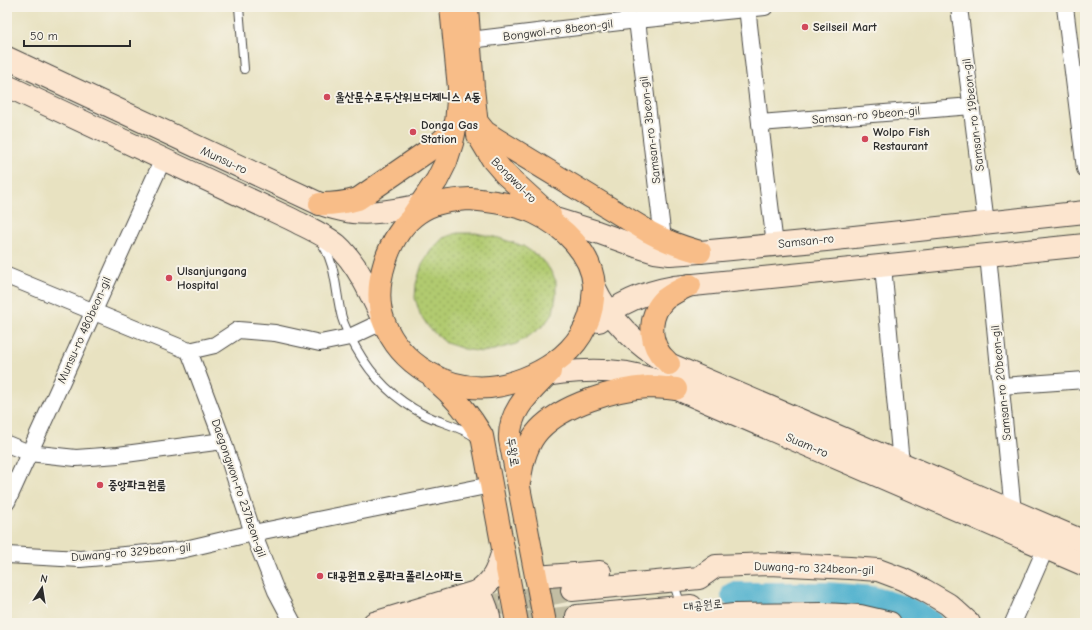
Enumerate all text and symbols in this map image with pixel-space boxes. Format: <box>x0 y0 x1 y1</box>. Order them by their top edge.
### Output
street label: Bongwol-ro 8beon-gil <box>502 16 614 44</box>
place label: Seilseil Mart <box>813 20 878 34</box>
scale bar <box>24 22 130 48</box>
marker: Seilseil Mart <box>800 22 810 32</box>
text: 50 m <box>30 29 58 43</box>
street label: Samsan-ro 19beon-gil <box>959 58 987 172</box>
street label: Samsan-ro 3beon-gil <box>636 75 664 185</box>
place label: 울산문수로두산위브더제니스 A동 <box>335 90 481 104</box>
marker: 울산문수로두산위브더제니스 A동 <box>322 92 332 102</box>
street label: Samsan-ro 9beon-gil <box>811 103 921 127</box>
place label: Donga Gas Station <box>421 118 478 146</box>
place label: Wolpo Fish Restaurant <box>873 125 930 153</box>
marker: Donga Gas Station <box>408 127 418 137</box>
marker: Wolpo Fish Restaurant <box>860 134 870 144</box>
street label: Munsu-ro <box>199 143 249 177</box>
street label: Bongwol-ro <box>488 154 540 206</box>
street label: Samsan-ro <box>777 231 835 251</box>
place label: Ulsanjungang Hospital <box>177 264 247 292</box>
marker: Ulsanjungang Hospital <box>164 273 174 283</box>
street label: Munsu-ro 480beon-gil <box>54 275 114 385</box>
street label: Samsan-ro 20beon-gil <box>988 325 1014 441</box>
street label: Daegongwon-ro 237beon-gil <box>209 417 269 559</box>
street label: Suam-ro <box>784 430 830 460</box>
street label: 두왕로 <box>504 437 522 467</box>
place label: 중앙파크원룸 <box>108 478 166 492</box>
marker: 중앙파크원룸 <box>95 480 105 490</box>
street label: Duwang-ro 329beon-gil <box>70 540 192 564</box>
street label: Duwang-ro 324beon-gil <box>754 559 874 577</box>
north arrow <box>22 568 62 608</box>
place label: 대공원코오롱파크폴리스아파트 <box>327 569 464 583</box>
marker: 대공원코오롱파크폴리스아파트 <box>315 571 325 581</box>
text: N <box>39 572 49 586</box>
street label: 대공원로 <box>683 596 723 614</box>

